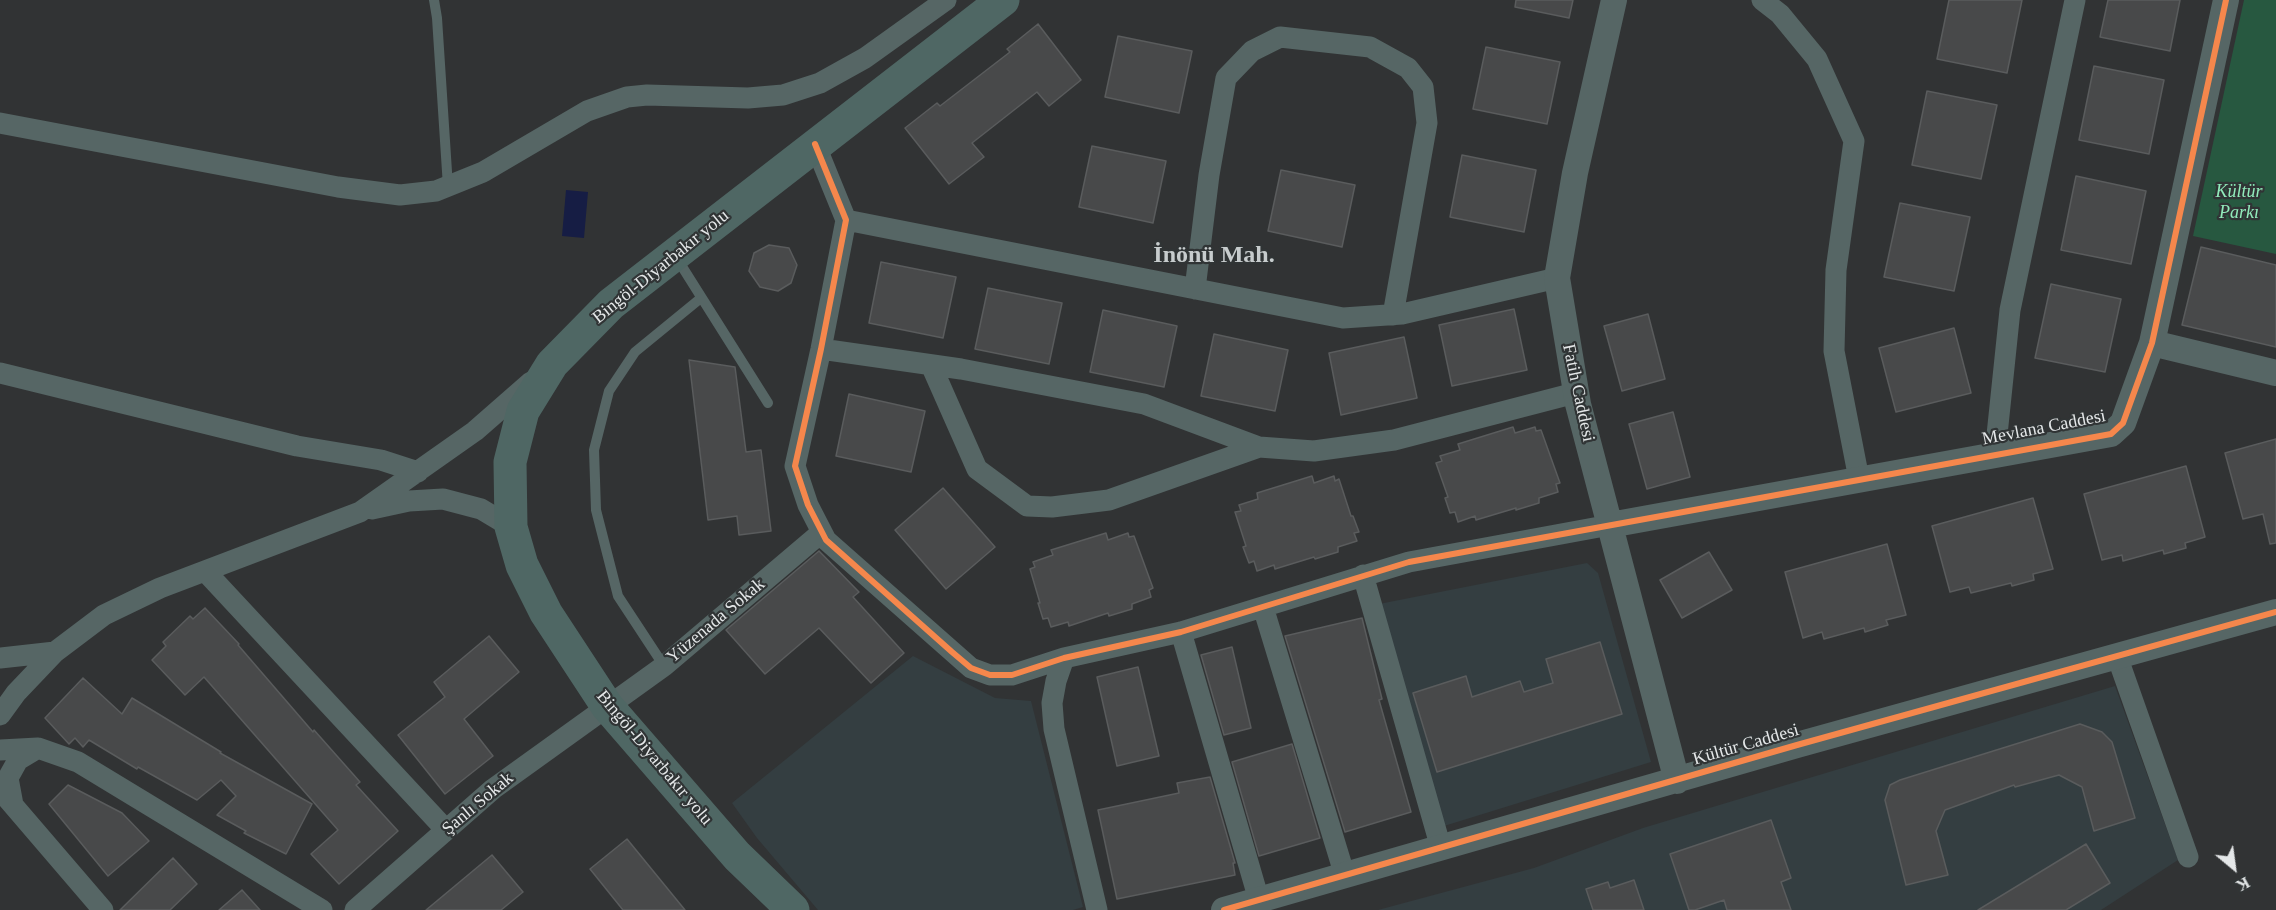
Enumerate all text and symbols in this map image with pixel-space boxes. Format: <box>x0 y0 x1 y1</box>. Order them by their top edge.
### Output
park label: Kültür Parkı <box>2215 181 2263 224</box>
street label: Bingöl-Diyarbakır yolu <box>588 205 734 329</box>
district label: İnönü Mah. <box>1153 242 1275 270</box>
street label: Fatih Caddesi <box>1557 342 1599 444</box>
street label: Mevlana Caddesi <box>1980 405 2108 451</box>
street label: Yüzenada Sokak <box>663 574 769 668</box>
street label: Bingöl-Diyarbakır yolu <box>591 686 717 830</box>
street label: Kültür Caddesi <box>1690 720 1802 770</box>
street label: Şanlı Sokak <box>438 768 518 840</box>
north arrow <box>2204 838 2264 898</box>
text: K <box>2233 874 2253 895</box>

